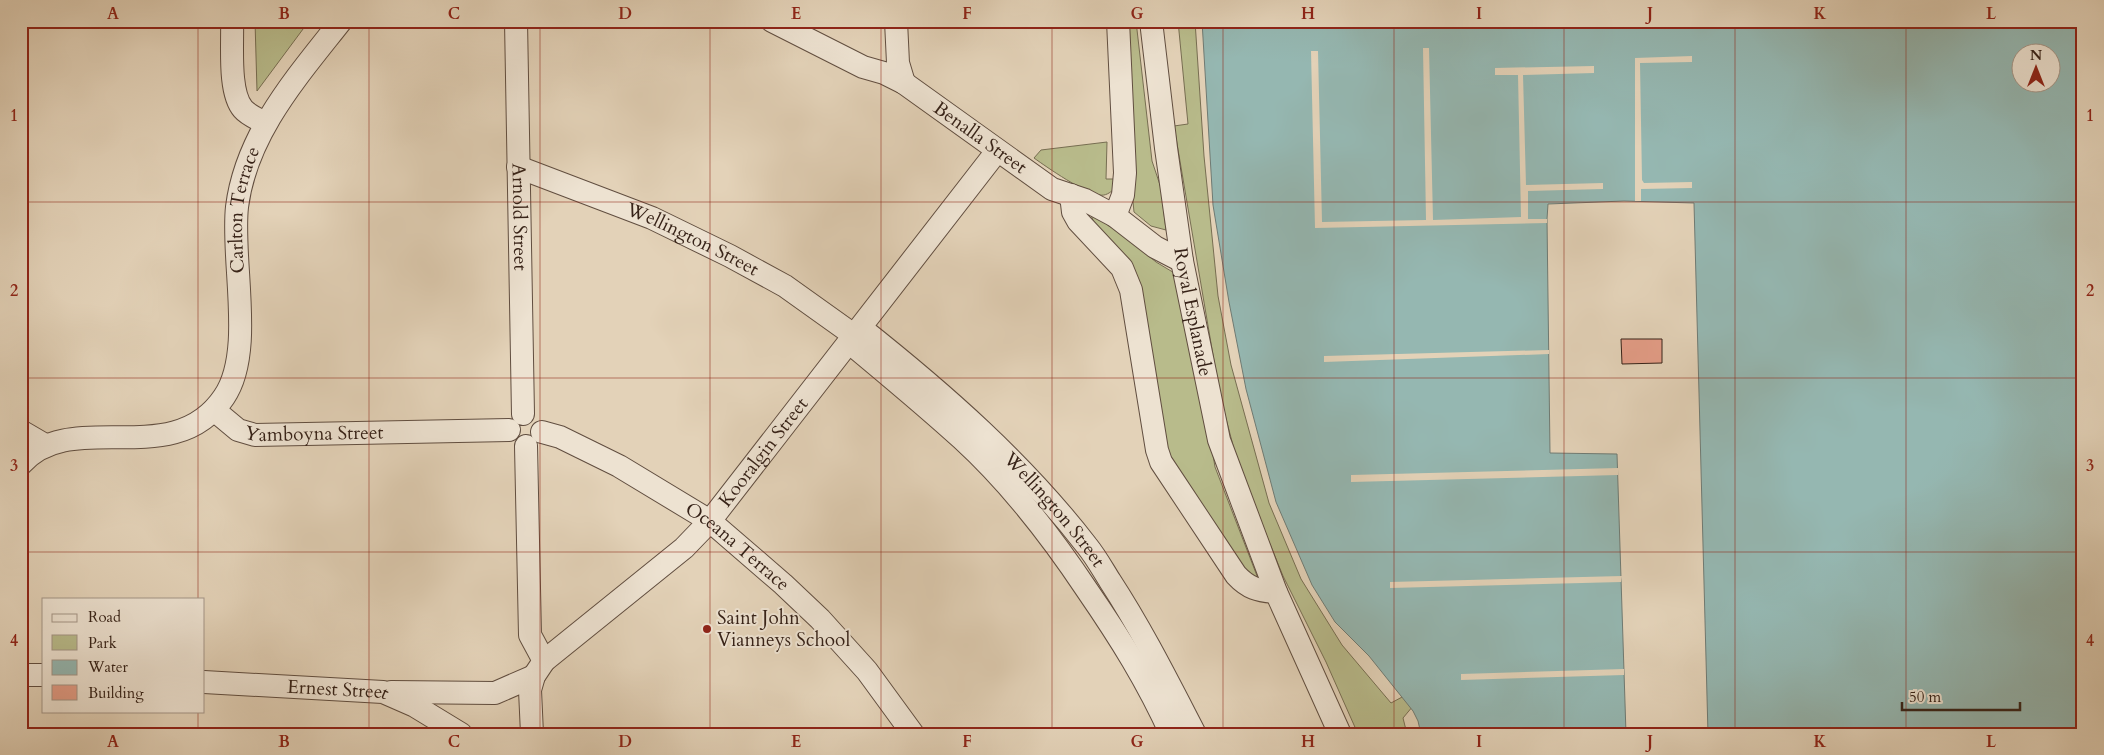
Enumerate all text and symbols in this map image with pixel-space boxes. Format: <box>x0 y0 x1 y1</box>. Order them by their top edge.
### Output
text: A <box>107 3 119 25</box>
text: B <box>278 3 290 25</box>
text: C <box>448 3 460 25</box>
text: D <box>618 3 632 25</box>
text: E <box>791 3 801 25</box>
text: F <box>962 3 972 25</box>
text: G <box>1130 3 1144 25</box>
text: H <box>1301 3 1315 25</box>
text: I <box>1476 3 1482 25</box>
text: J <box>1645 3 1653 25</box>
text: K <box>1814 3 1827 25</box>
text: L <box>1986 3 1997 25</box>
north arrow <box>2012 42 2062 92</box>
text: N <box>2030 46 2042 65</box>
street label: Benalla Street <box>928 95 1032 180</box>
text: 1 <box>10 105 18 127</box>
text: 1 <box>2086 105 2094 127</box>
street label: Carlton Terrace <box>223 142 266 274</box>
street label: Arnold Street <box>506 163 533 271</box>
street label: Wellington Street <box>622 196 763 282</box>
street label: Royal Esplanade <box>1167 246 1218 379</box>
text: 2 <box>10 280 18 302</box>
text: 2 <box>2086 280 2094 302</box>
street label: Kooralgin Street <box>712 392 814 513</box>
street label: Yamboyna Street <box>241 419 384 449</box>
street label: Wellington Street <box>997 446 1111 572</box>
text: 3 <box>10 455 18 477</box>
text: 3 <box>2086 455 2094 477</box>
street label: Oceana Terrace <box>680 496 795 597</box>
legend <box>42 598 205 712</box>
place label: Saint John Vianneys School <box>717 605 850 653</box>
text: Road <box>88 607 121 627</box>
marker: Saint John Vianneys School <box>701 623 713 635</box>
text: 4 <box>10 630 18 652</box>
text: 4 <box>2086 630 2094 652</box>
text: Park <box>88 633 117 653</box>
text: Water <box>87 657 129 677</box>
street label: Ernest Street <box>286 674 393 706</box>
scale bar <box>1902 680 2019 712</box>
text: Building <box>88 683 144 703</box>
text: 50 m <box>1909 687 1941 707</box>
text: A <box>107 731 119 753</box>
text: B <box>278 731 290 753</box>
text: C <box>448 731 460 753</box>
text: D <box>618 731 632 753</box>
text: E <box>791 731 801 753</box>
text: F <box>962 731 972 753</box>
text: G <box>1130 731 1144 753</box>
text: H <box>1301 731 1315 753</box>
text: I <box>1476 731 1482 753</box>
text: J <box>1645 731 1653 753</box>
text: K <box>1814 731 1827 753</box>
text: L <box>1986 731 1997 753</box>

